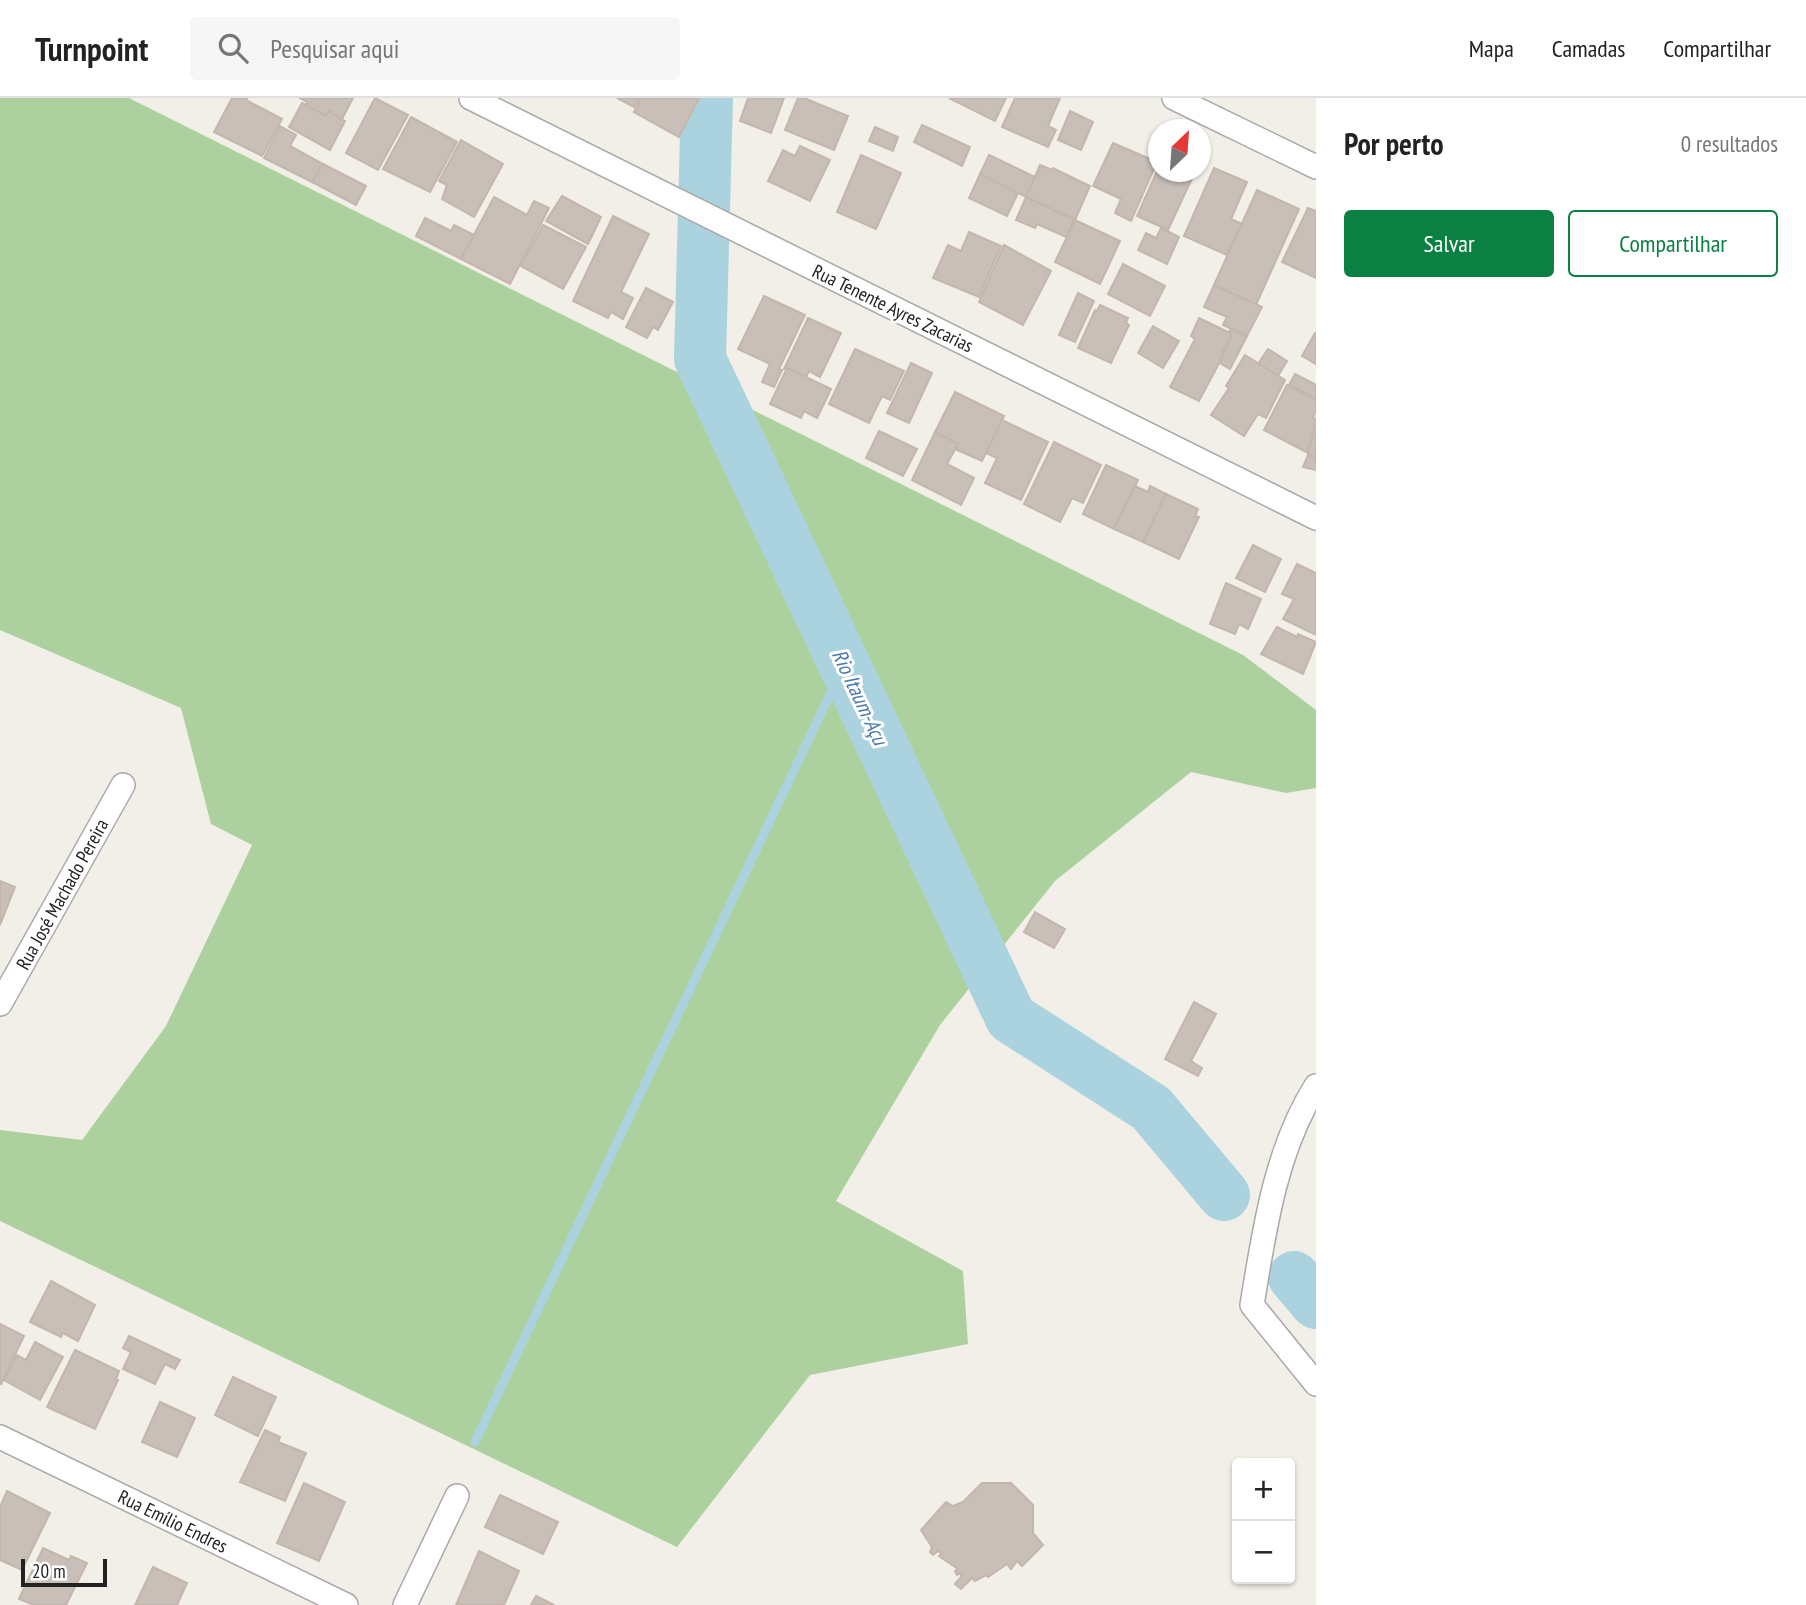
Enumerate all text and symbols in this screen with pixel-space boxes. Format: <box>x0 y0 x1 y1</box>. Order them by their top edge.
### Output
search box <box>190 17 680 80</box>
text: Turnpoint <box>35 27 148 70</box>
icon: search <box>214 29 252 67</box>
text: Pesquisar aqui <box>270 32 399 65</box>
text: Mapa <box>1469 33 1514 64</box>
text: Camadas <box>1552 33 1625 64</box>
text: Compartilhar <box>1663 33 1771 64</box>
north arrow <box>1148 119 1211 182</box>
text: Por perto <box>1344 124 1444 163</box>
text: 0 resultados <box>1681 129 1778 158</box>
button: Salvar <box>1344 210 1554 277</box>
button: Compartilhar <box>1568 210 1778 277</box>
street label: Rua Tenente Ayres Zacarias <box>809 259 977 357</box>
water label: Rio Itaum-Açu <box>826 645 895 751</box>
street label: Rua José Machado Pereira <box>11 814 113 974</box>
map controls <box>1232 1458 1295 1584</box>
button: + <box>1232 1458 1295 1521</box>
street label: Rua Emílio Endres <box>114 1484 232 1558</box>
button: − <box>1232 1521 1295 1584</box>
scale bar <box>21 1556 107 1588</box>
text: 20 m <box>32 1559 66 1583</box>

